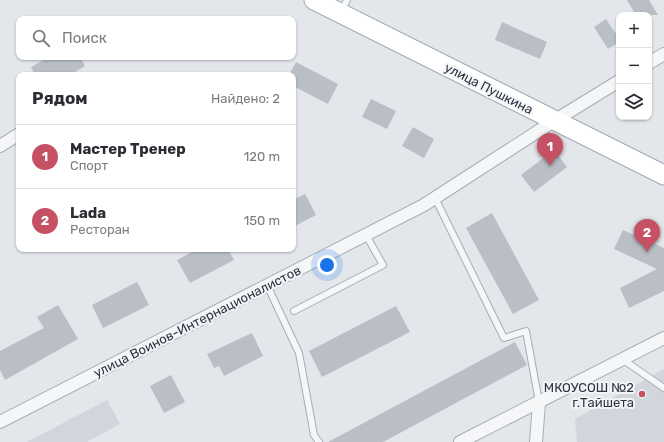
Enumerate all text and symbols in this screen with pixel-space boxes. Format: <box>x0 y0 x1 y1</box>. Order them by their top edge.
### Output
map controls <box>616 12 652 120</box>
button: + <box>616 12 652 48</box>
search box <box>16 16 296 60</box>
icon: search <box>30 27 52 49</box>
text: Поиск <box>62 29 107 47</box>
button: − <box>616 48 652 84</box>
street label: улица Пушкина <box>442 60 535 117</box>
button: layers <box>616 84 652 120</box>
text: Рядом <box>32 88 88 108</box>
text: Найдено: 2 <box>211 91 280 106</box>
pin: 1 <box>537 133 563 166</box>
text: Мастер Тренер <box>70 140 186 158</box>
text: 1 <box>42 149 48 164</box>
text: 120 m <box>244 149 280 164</box>
text: Спорт <box>70 158 108 173</box>
text: Lada <box>70 204 106 222</box>
text: 2 <box>41 213 49 228</box>
text: 150 m <box>244 213 280 228</box>
pin: 2 <box>634 219 660 252</box>
text: Ресторан <box>70 222 130 237</box>
your location <box>317 255 337 275</box>
street label: улица Воинов-Интернационалистов <box>91 262 303 380</box>
place label: МКОУСОШ №2 г.Тайшета <box>544 380 634 410</box>
marker: МКОУСОШ №2 г.Тайшета <box>637 389 647 399</box>

